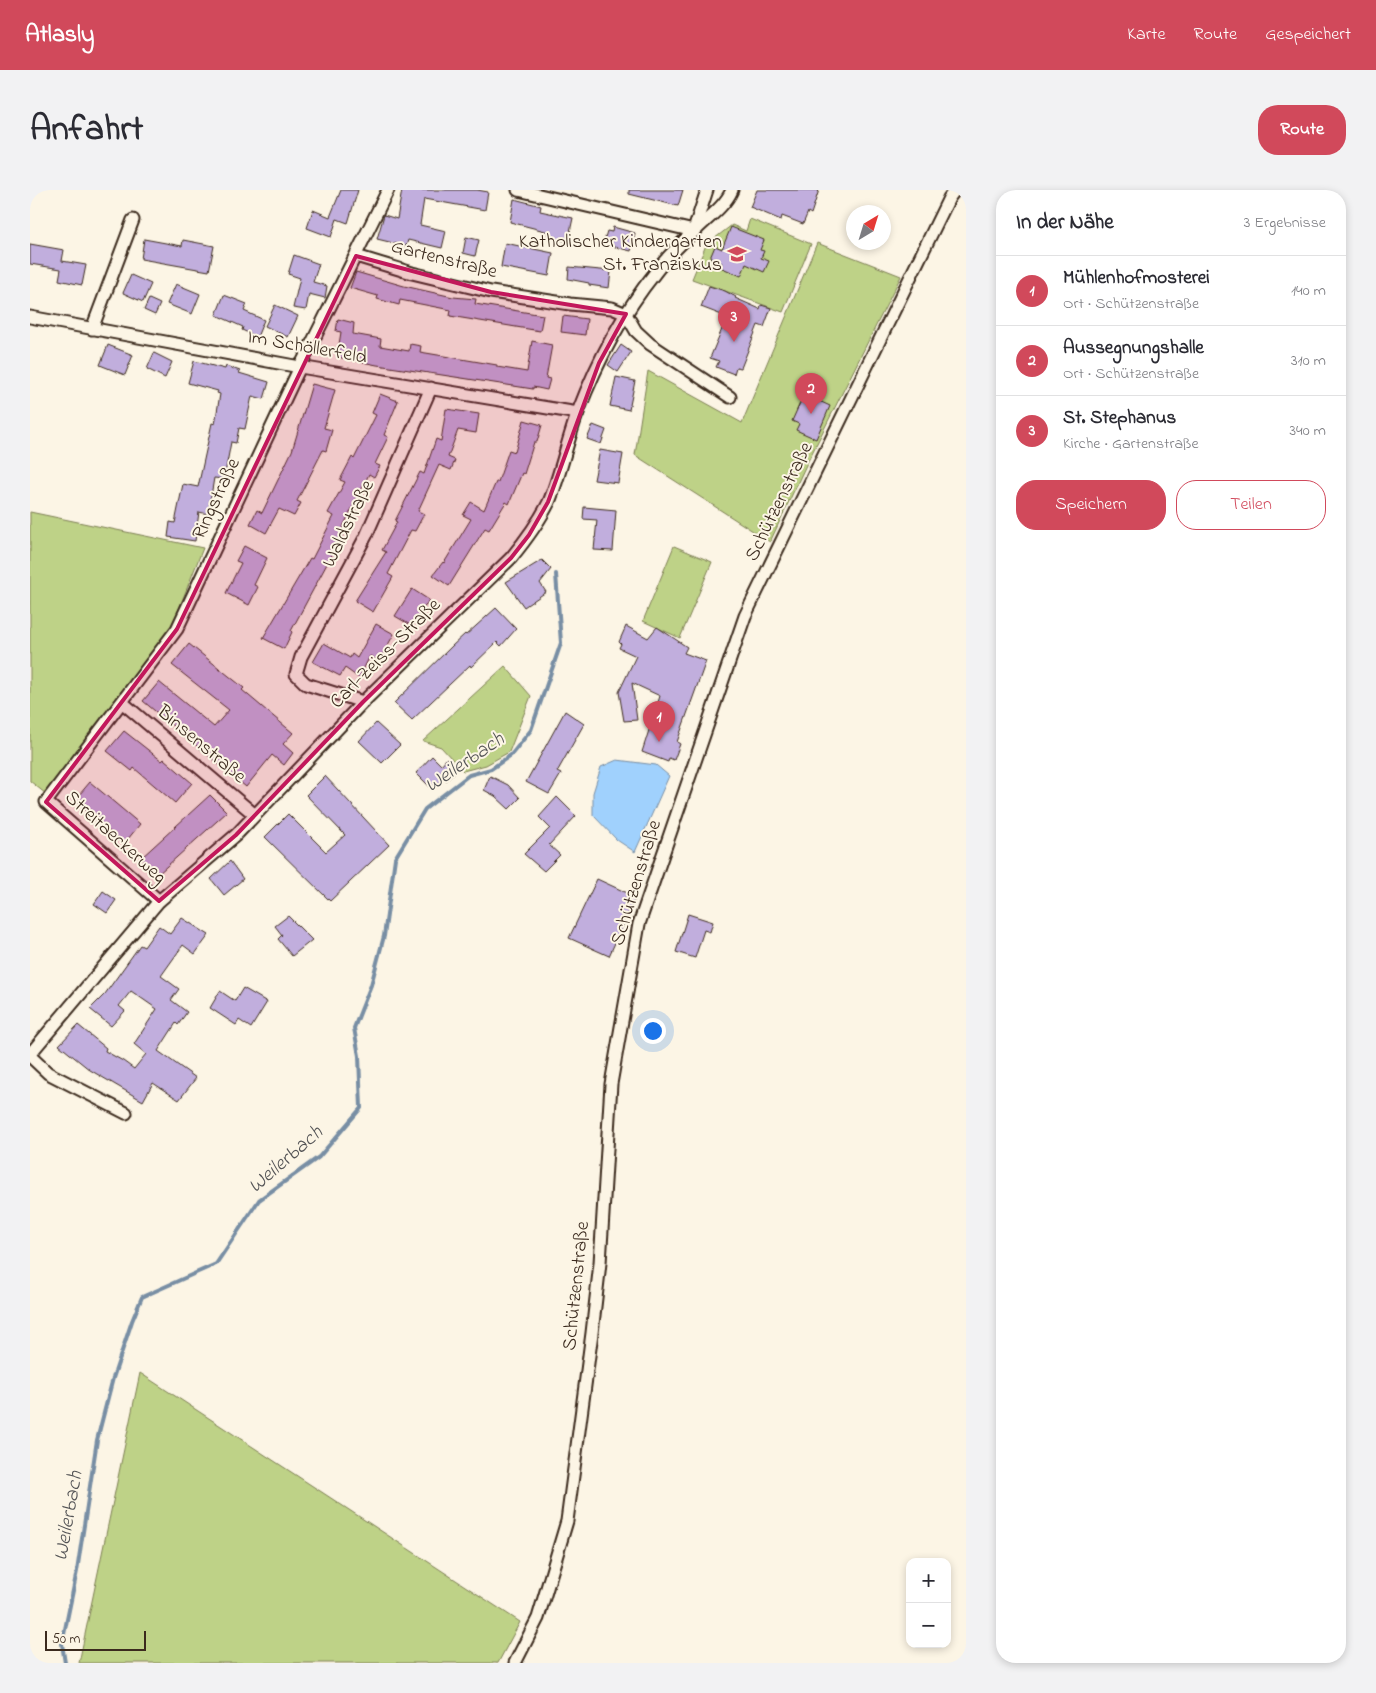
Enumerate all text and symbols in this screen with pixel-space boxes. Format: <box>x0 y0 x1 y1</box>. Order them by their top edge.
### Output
text: Atlasly <box>25 18 94 53</box>
text: Karte <box>1127 22 1165 48</box>
text: Route <box>1193 22 1237 48</box>
text: Gespeichert <box>1265 22 1351 48</box>
text: Anfahrt <box>30 105 143 156</box>
button: Route <box>1258 105 1346 155</box>
north arrow <box>846 205 891 250</box>
text: In der Nähe <box>1016 208 1114 238</box>
text: 3 Ergebnisse <box>1244 211 1326 235</box>
place label: Katholischer Kindergarten St. Franziskus <box>519 228 722 280</box>
street label: Gartenstraße <box>388 233 500 287</box>
school or university icon: Katholischer Kindergarten St. Franziskus <box>726 243 748 265</box>
text: Mühlenhofmosterei <box>1063 265 1210 292</box>
text: 1 <box>1029 279 1035 303</box>
text: 140 m <box>1291 279 1326 303</box>
text: Ort · Schützenstraße <box>1063 292 1199 316</box>
pin: 3 <box>718 301 750 342</box>
street label: Im Schöllerfeld <box>245 323 369 373</box>
text: Aussegnungshalle <box>1063 335 1204 362</box>
text: 2 <box>1028 349 1036 373</box>
text: 310 m <box>1291 349 1326 373</box>
text: Ort · Schützenstraße <box>1063 362 1199 386</box>
pin: 2 <box>795 373 827 414</box>
text: St. Stephanus <box>1063 405 1176 432</box>
text: 3 <box>1029 419 1035 443</box>
text: 340 m <box>1289 419 1326 443</box>
text: Kirche · Gartenstraße <box>1063 432 1199 456</box>
street label: Schützenstraße <box>739 437 822 567</box>
street label: Ringstraße <box>186 453 249 545</box>
street label: Waldstraße <box>315 475 383 573</box>
button: Speichern <box>1016 480 1166 530</box>
button: Teilen <box>1176 480 1326 530</box>
street label: Carl-Zeiss-Straße <box>324 592 448 716</box>
street label: Binsenstraße <box>149 698 252 791</box>
pin: 1 <box>643 701 675 742</box>
water label: Weilerbach <box>419 725 512 801</box>
street label: Streitaeckerweg <box>57 784 173 893</box>
street label: Schützenstraße <box>604 817 670 949</box>
your location <box>640 1018 666 1044</box>
water label: Weilerbach <box>242 1118 331 1201</box>
street label: Schützenstraße <box>556 1220 598 1352</box>
water label: Weilerbach <box>46 1468 92 1563</box>
map controls <box>906 1558 951 1648</box>
button: + <box>906 1558 951 1603</box>
button: − <box>906 1603 951 1648</box>
scale bar <box>45 1628 146 1651</box>
text: 50 m <box>52 1629 80 1650</box>

